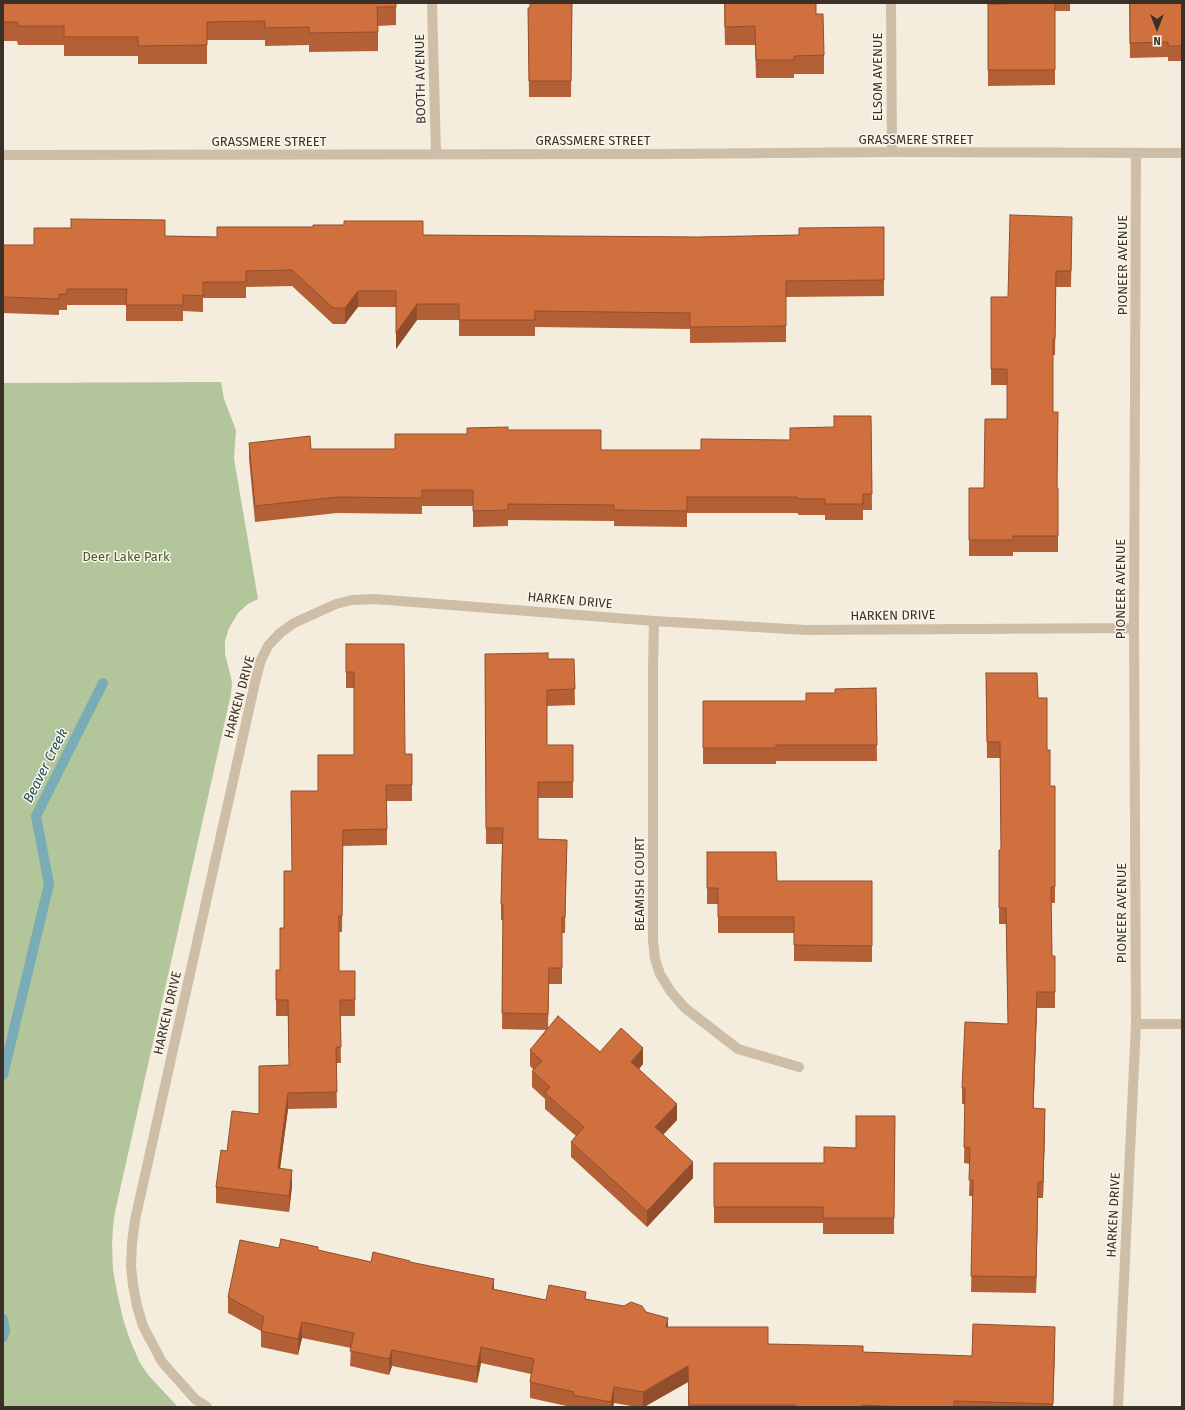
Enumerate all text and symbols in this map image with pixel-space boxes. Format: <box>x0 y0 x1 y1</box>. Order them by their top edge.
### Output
north arrow <box>1137 8 1177 48</box>
street label: ELSOM AVENUE <box>870 33 886 121</box>
street label: BOOTH AVENUE <box>412 34 430 124</box>
text: N <box>1153 34 1161 47</box>
street label: GRASSMERE STREET <box>859 132 973 148</box>
street label: GRASSMERE STREET <box>536 133 650 149</box>
street label: GRASSMERE STREET <box>212 134 326 150</box>
street label: PIONEER AVENUE <box>1115 215 1131 315</box>
street label: PIONEER AVENUE <box>1113 539 1129 639</box>
park label: Deer Lake Park <box>82 549 170 565</box>
street label: HARKEN DRIVE <box>527 590 613 612</box>
street label: HARKEN DRIVE <box>850 607 936 625</box>
street label: HARKEN DRIVE <box>221 654 259 740</box>
water label: Beaver Creek <box>20 726 72 806</box>
street label: BEAMISH COURT <box>632 837 648 931</box>
street label: PIONEER AVENUE <box>1114 863 1130 963</box>
street label: HARKEN DRIVE <box>151 970 185 1056</box>
street label: HARKEN DRIVE <box>1104 1172 1124 1258</box>

